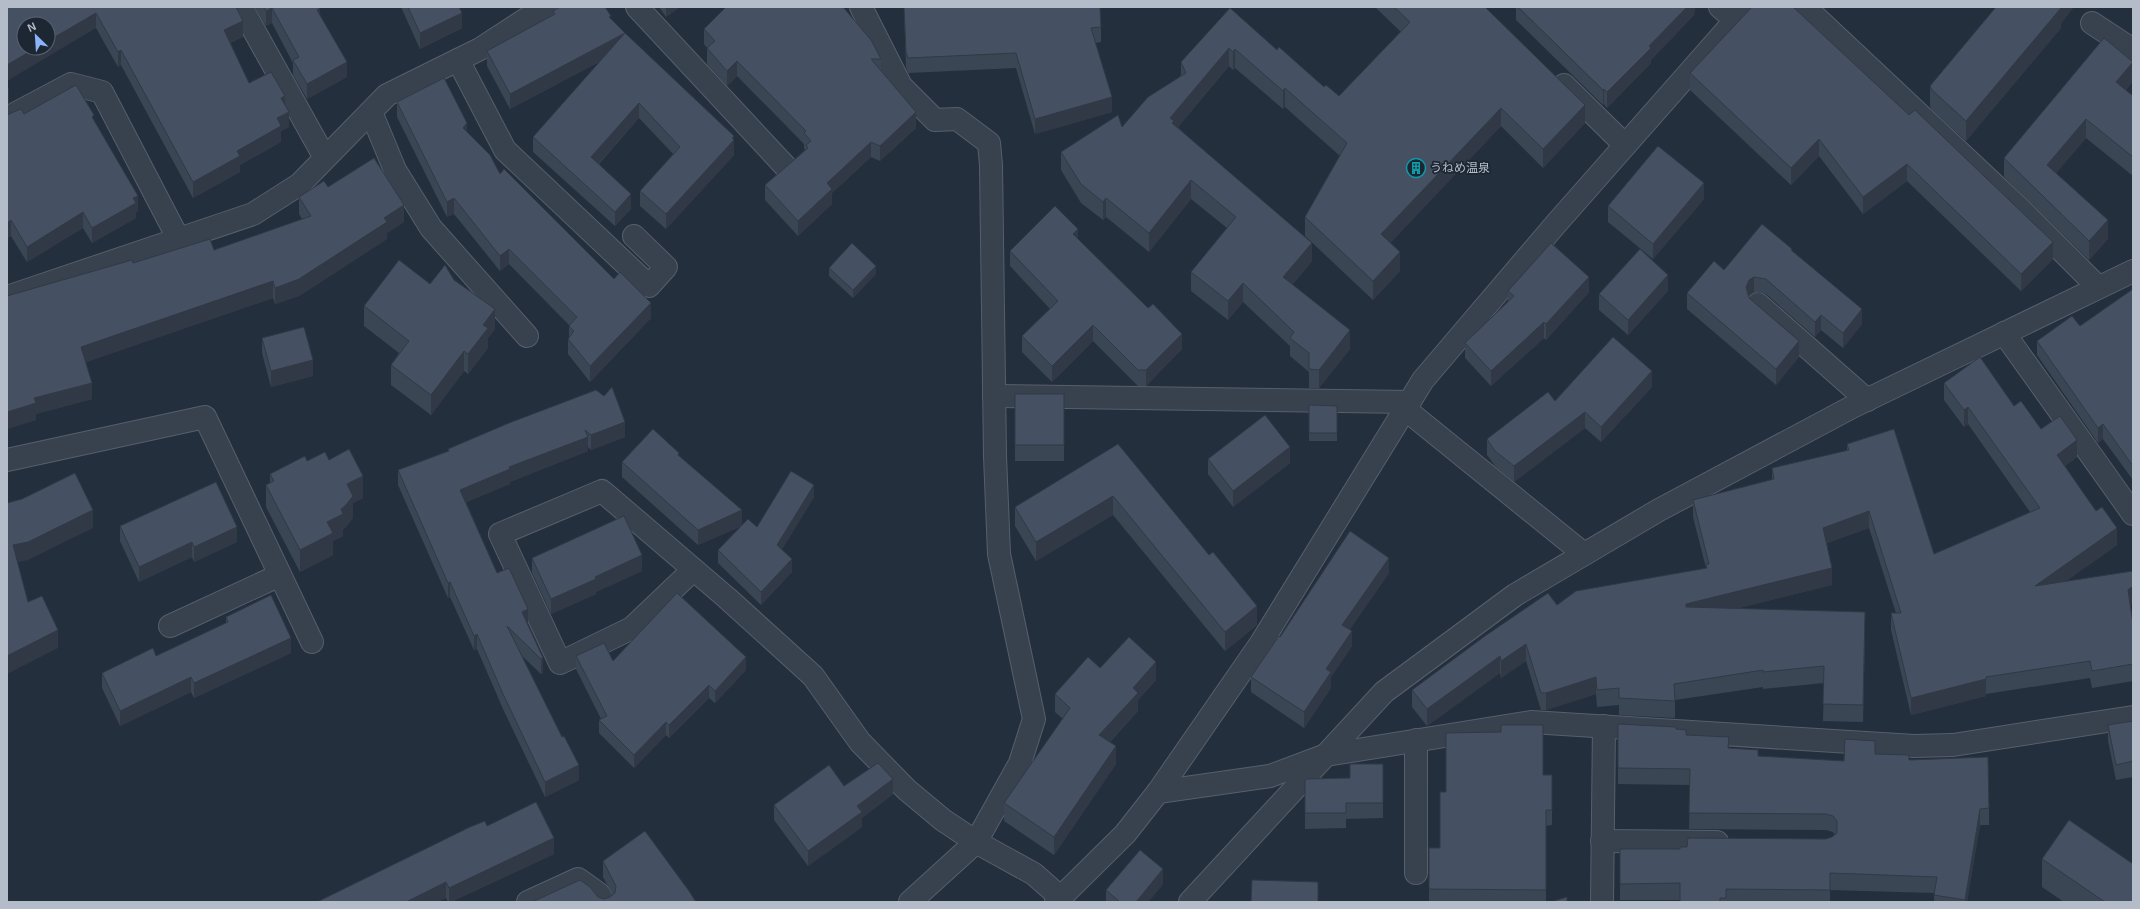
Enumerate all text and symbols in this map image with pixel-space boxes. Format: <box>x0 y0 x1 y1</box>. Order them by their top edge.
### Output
north arrow <box>16 16 56 56</box>
text: N <box>26 20 38 34</box>
building icon: うねめ温泉 <box>1405 157 1427 179</box>
place label: うねめ温泉 <box>1430 161 1490 175</box>

